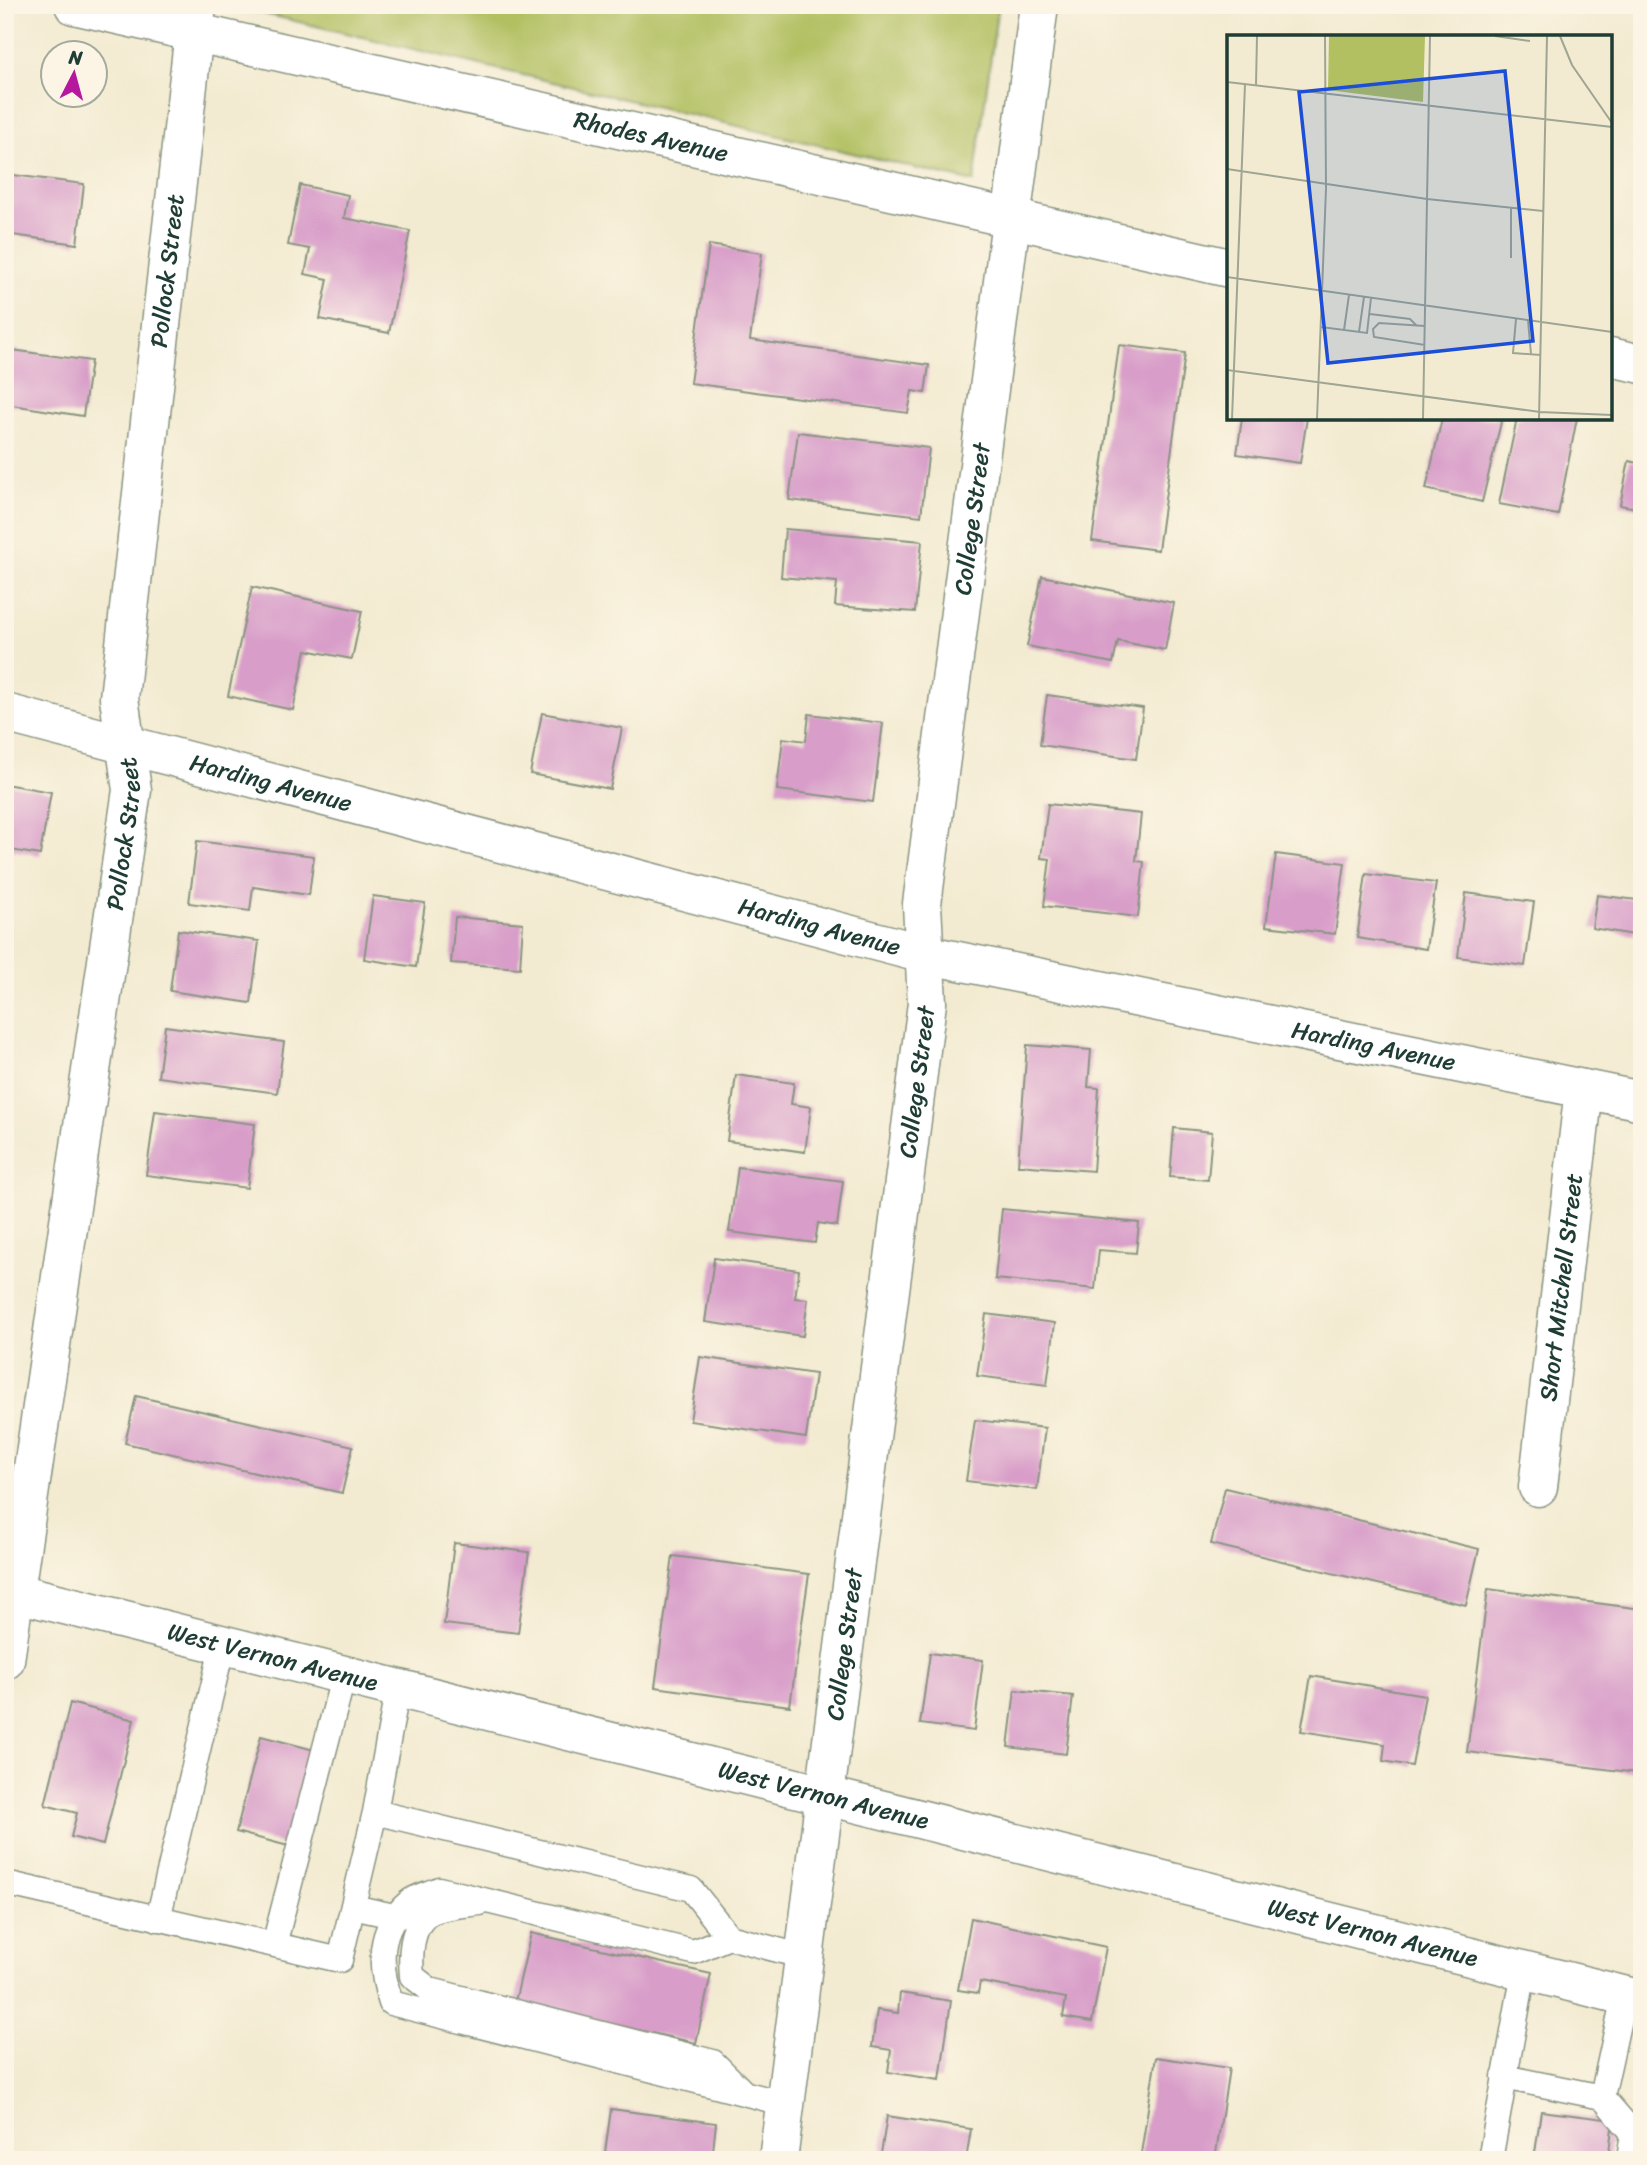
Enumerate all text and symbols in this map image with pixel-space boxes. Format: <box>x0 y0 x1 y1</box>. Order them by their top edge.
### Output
inset map <box>1227 35 1612 420</box>
north arrow <box>38 38 108 108</box>
text: N <box>66 40 85 75</box>
street label: Rhodes Avenue <box>570 99 732 174</box>
street label: Pollock Street <box>138 192 197 350</box>
street label: College Street <box>941 439 1003 597</box>
street label: Harding Avenue <box>185 741 357 824</box>
street label: Pollock Street <box>94 754 153 913</box>
street label: Harding Avenue <box>734 885 905 968</box>
street label: College Street <box>886 1002 948 1160</box>
street label: Harding Avenue <box>1288 1009 1459 1083</box>
street label: Short Mitchell Street <box>1527 1171 1595 1404</box>
street label: College Street <box>814 1564 875 1723</box>
street label: West Vernon Avenue <box>163 1610 383 1704</box>
street label: West Vernon Avenue <box>714 1748 934 1842</box>
street label: West Vernon Avenue <box>1263 1886 1483 1979</box>

